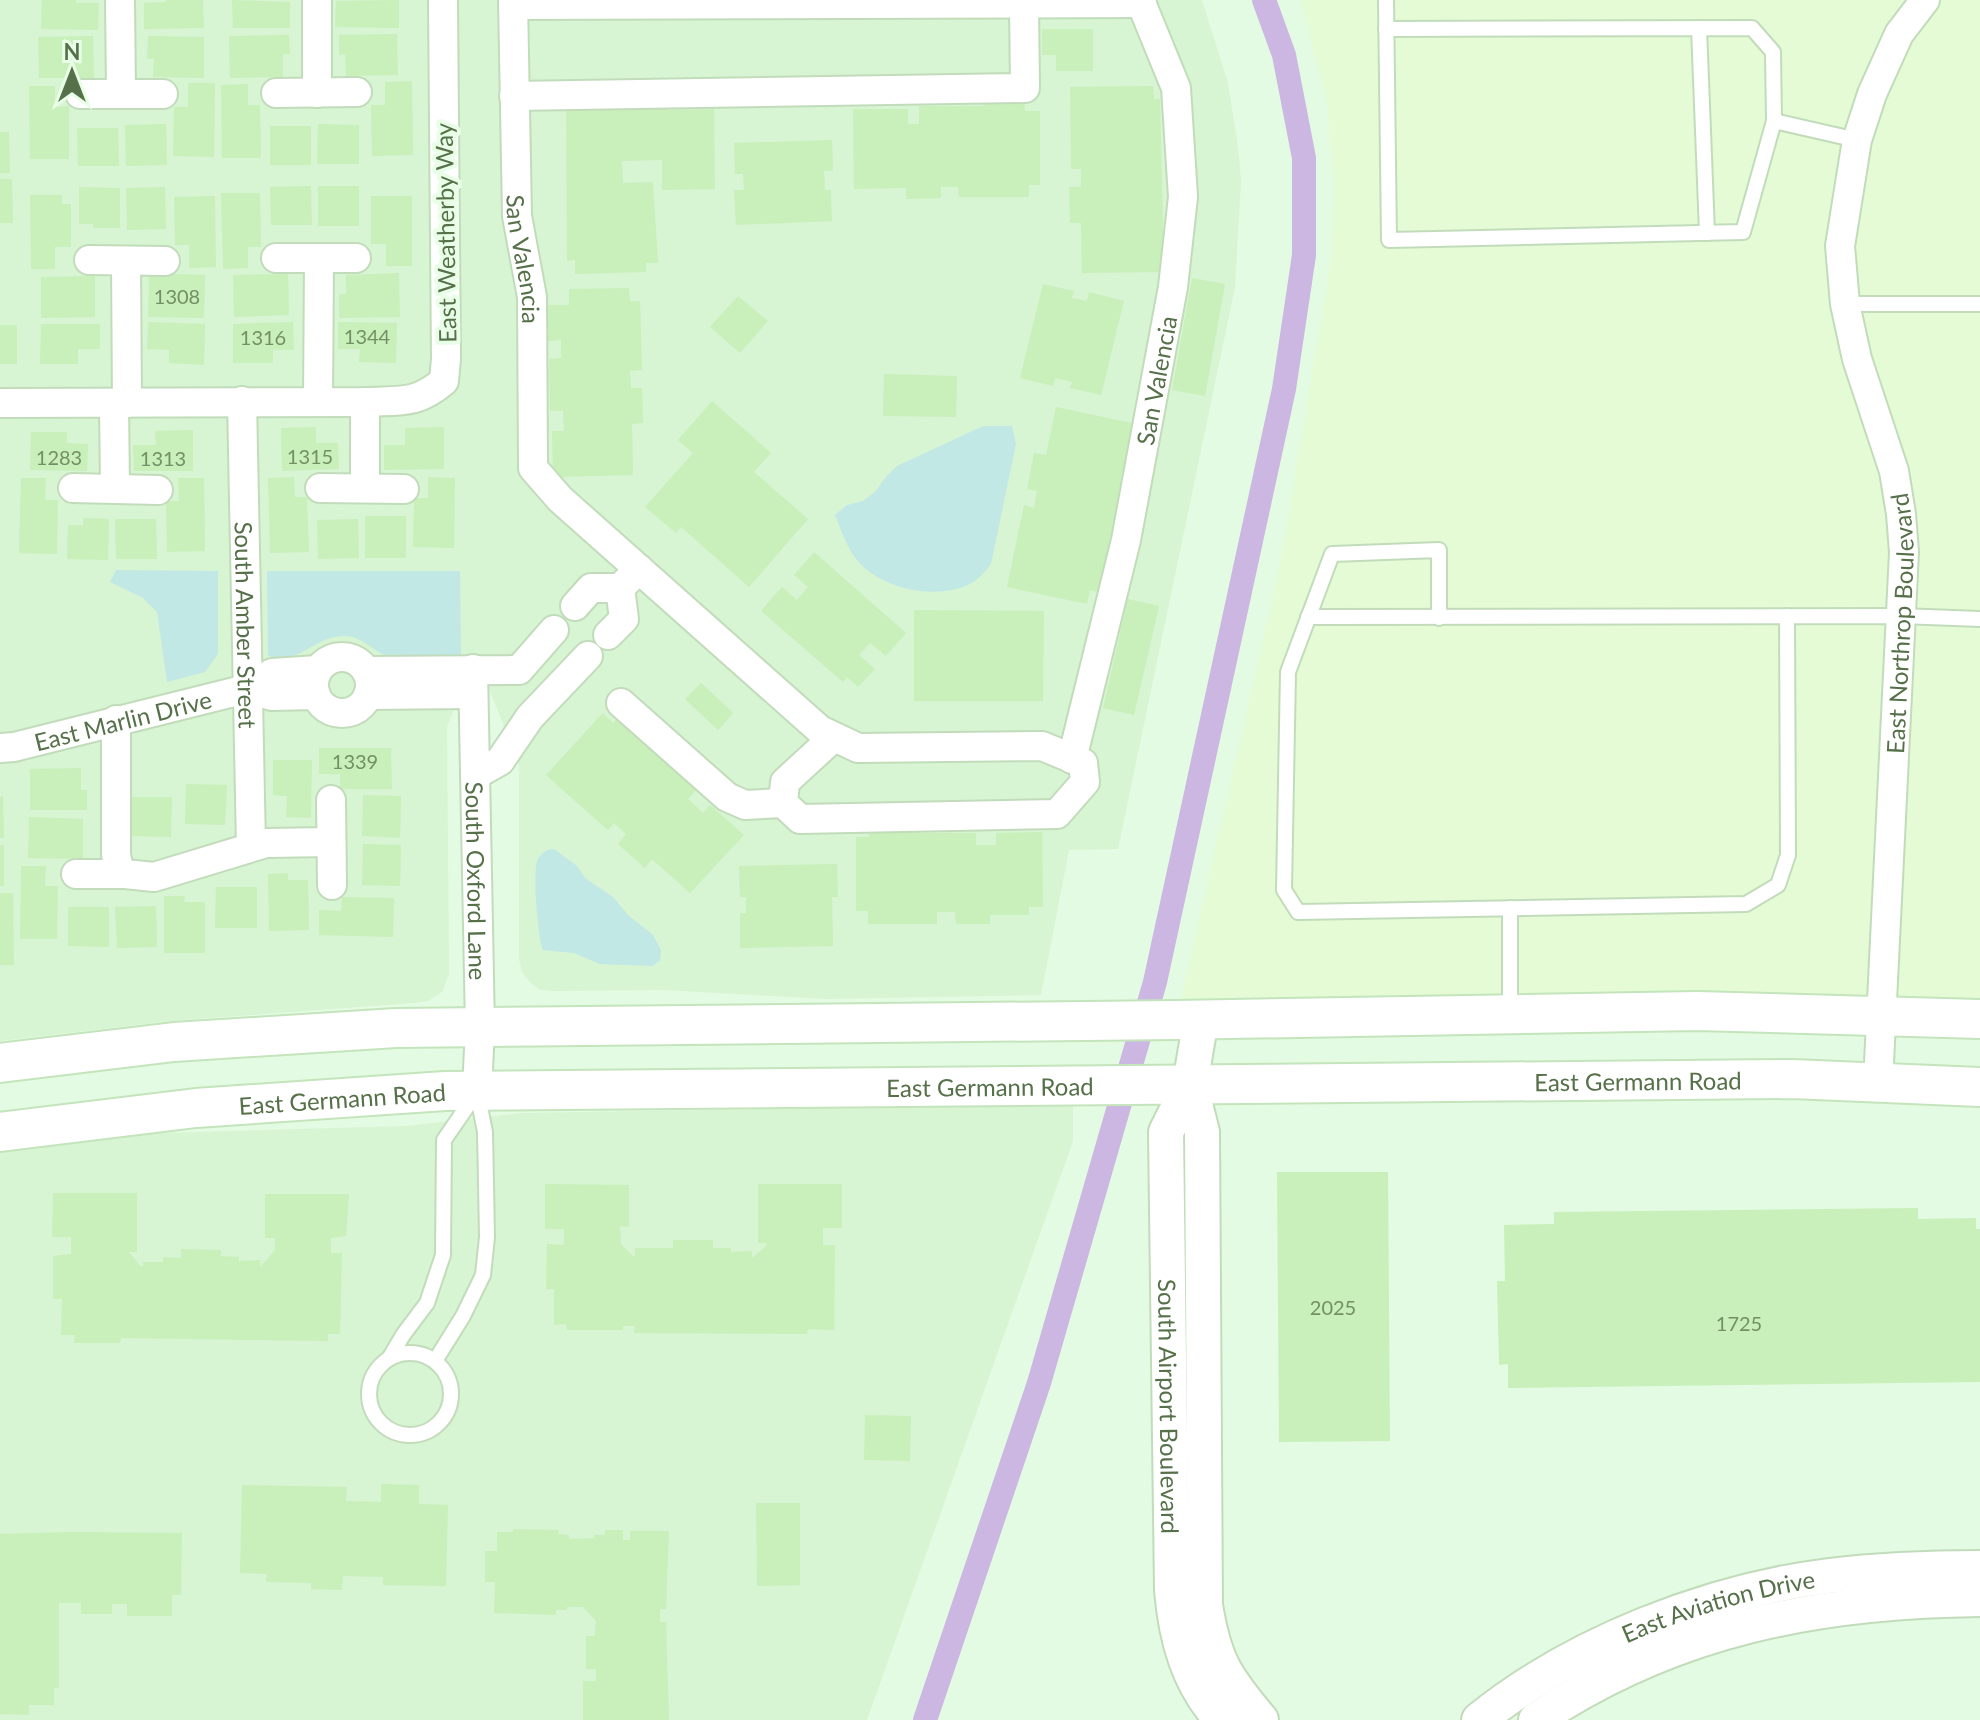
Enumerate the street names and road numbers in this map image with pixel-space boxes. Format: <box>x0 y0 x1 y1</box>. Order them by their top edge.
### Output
street label: East Weatherby Way <box>429 122 461 343</box>
street label: San Valencia <box>502 194 547 324</box>
street label: San Valencia <box>1129 313 1182 447</box>
street label: East Northrop Boulevard <box>1880 491 1919 755</box>
street label: South Amber Street <box>230 521 263 729</box>
street label: East Marlin Drive <box>31 684 214 756</box>
street label: South Oxford Lane <box>461 781 494 981</box>
street label: East Germann Road <box>1534 1065 1742 1096</box>
street label: East Germann Road <box>886 1071 1094 1102</box>
street label: East Germann Road <box>238 1076 447 1120</box>
street label: South Airport Boulevard <box>1153 1279 1186 1534</box>
street label: East Aviation Drive <box>1617 1564 1817 1648</box>

